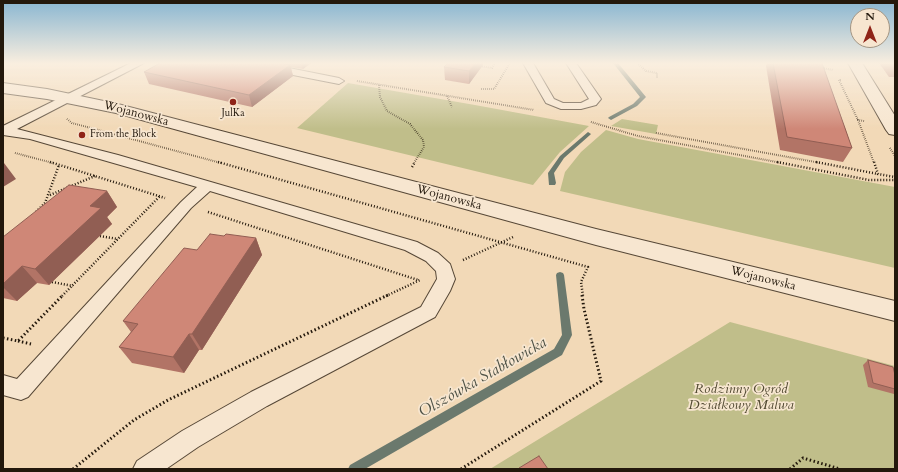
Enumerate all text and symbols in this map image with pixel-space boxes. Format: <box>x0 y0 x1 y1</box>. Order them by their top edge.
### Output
north arrow <box>850 8 890 48</box>
text: N <box>865 9 875 24</box>
marker: JulKa <box>228 97 238 107</box>
street label: Wojanowska <box>102 98 170 130</box>
place label: JulKa <box>221 108 245 120</box>
place label: From the Block <box>90 129 156 141</box>
marker: From the Block <box>77 130 87 140</box>
street label: Wojanowska <box>415 182 483 214</box>
street label: Wojanowska <box>729 264 797 294</box>
water label: Olszówka Stabłowicka <box>416 334 550 422</box>
park label: Rodzinny Ogród Działkowy Malwa <box>688 382 794 414</box>

